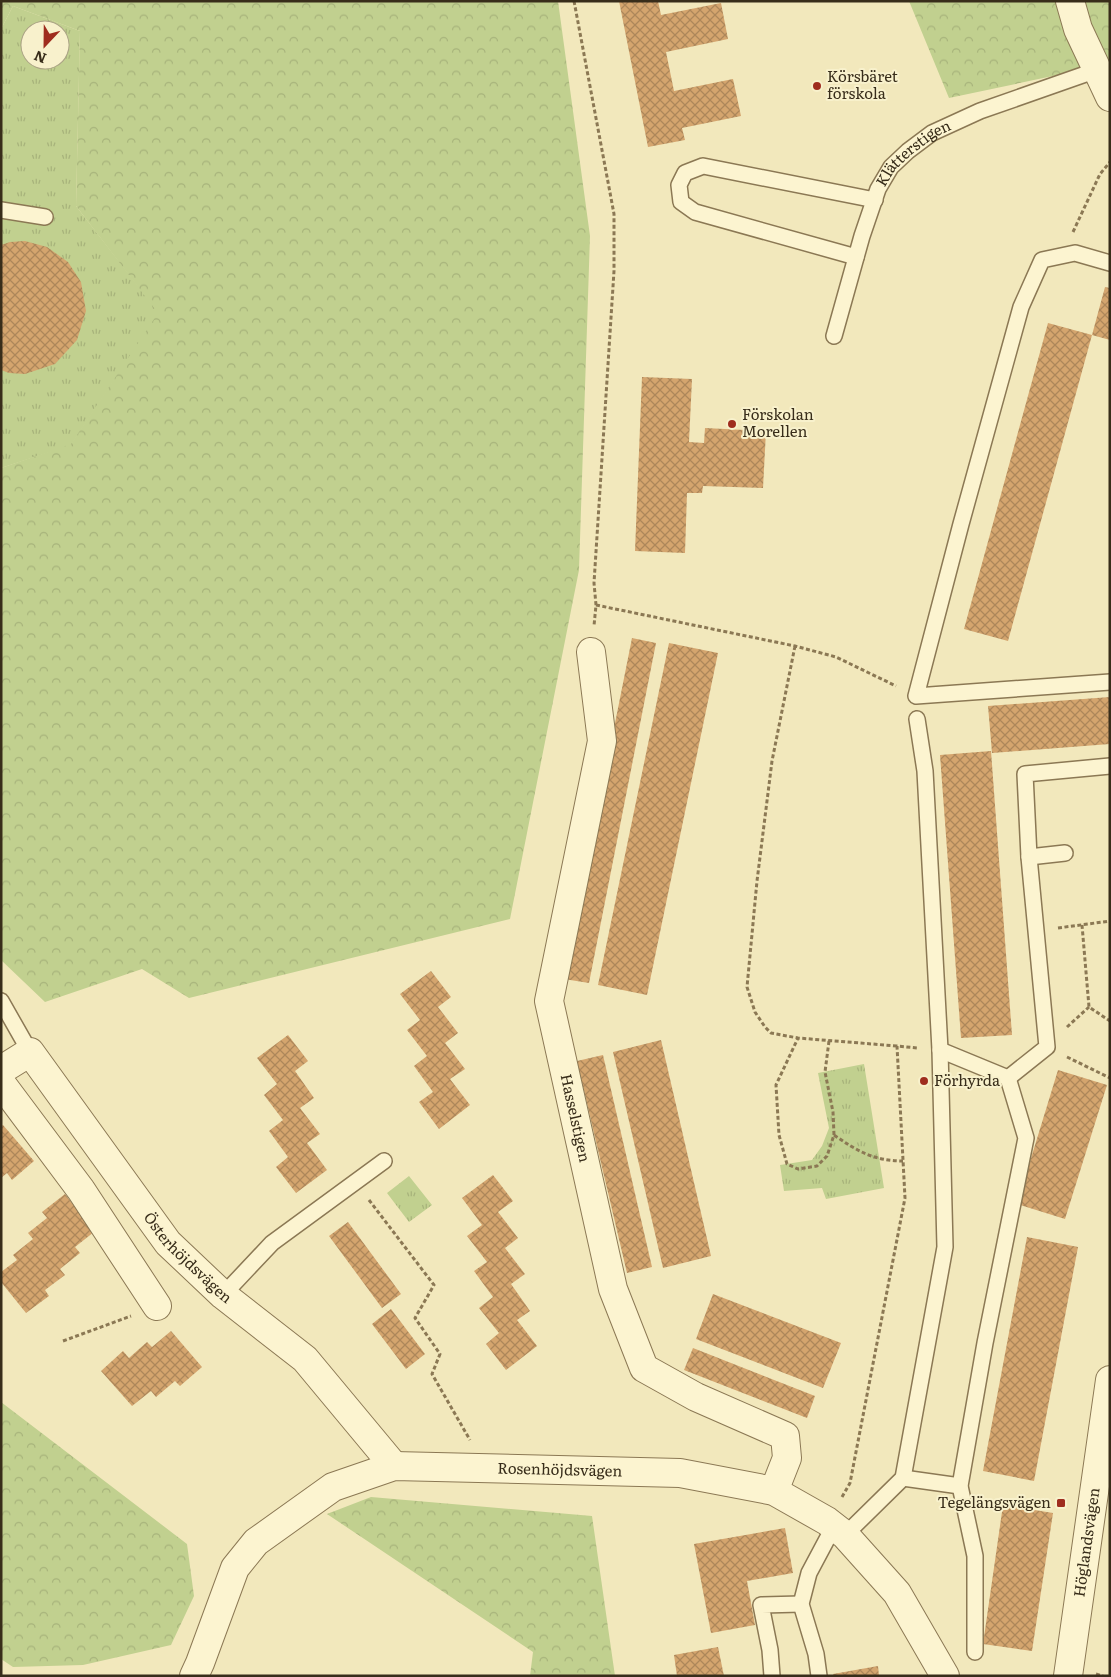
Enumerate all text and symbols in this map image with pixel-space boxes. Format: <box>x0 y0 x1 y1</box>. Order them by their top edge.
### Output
north arrow <box>20 20 70 70</box>
text: N <box>30 46 49 69</box>
place label: Körsbäret förskola <box>827 64 898 104</box>
marker: Körsbäret förskola <box>811 80 823 92</box>
street label: Klätterstigen <box>869 113 954 190</box>
place label: Förskolan Morellen <box>742 402 814 442</box>
marker: Förskolan Morellen <box>726 418 738 430</box>
place label: Förhyrda <box>934 1068 1001 1091</box>
street label: Hasselstigen <box>555 1071 597 1164</box>
marker: Förhyrda <box>918 1075 930 1087</box>
street label: Österhöjdsvägen <box>139 1206 238 1308</box>
street label: Rosenhöjdsvägen <box>497 1456 623 1482</box>
street label: Höglandsvägen <box>1066 1486 1105 1598</box>
place label: Tegelängsvägen <box>938 1490 1051 1513</box>
marker: Tegelängsvägen <box>1055 1497 1067 1509</box>

